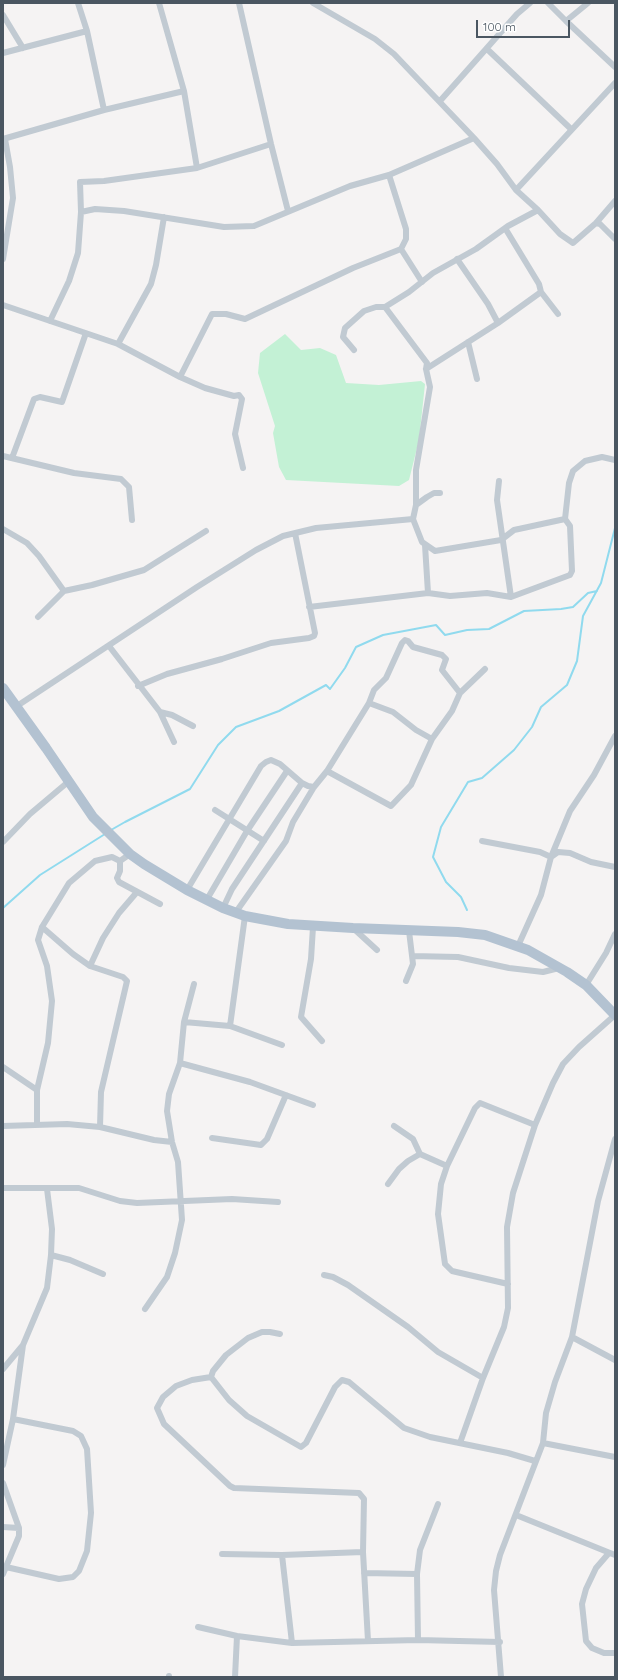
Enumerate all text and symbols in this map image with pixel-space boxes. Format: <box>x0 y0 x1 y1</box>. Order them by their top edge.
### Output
scale bar <box>478 12 572 38</box>
text: 100 m <box>483 19 516 34</box>

